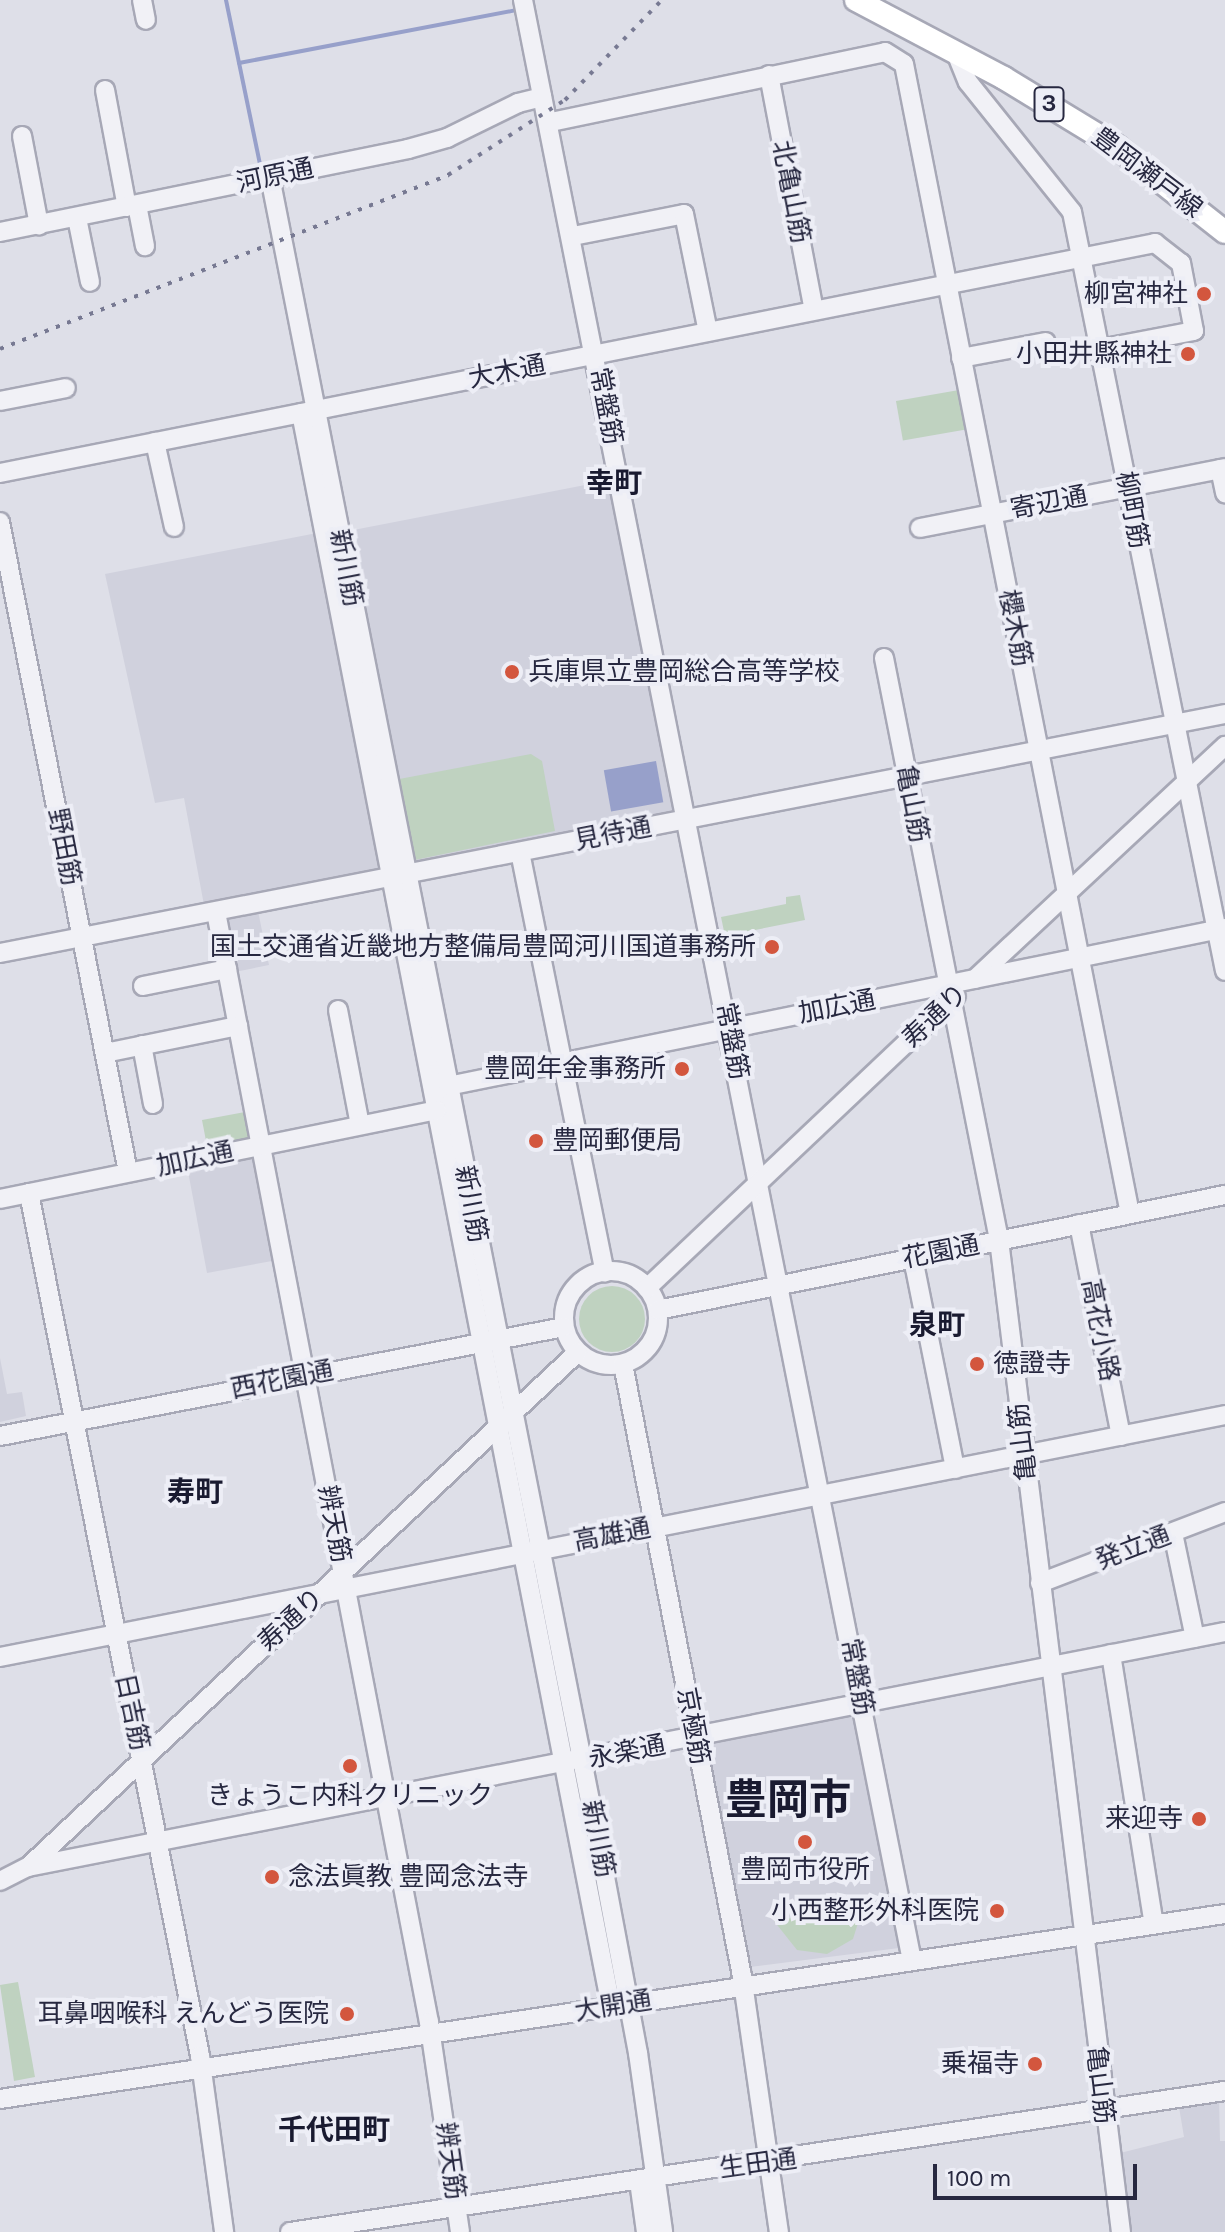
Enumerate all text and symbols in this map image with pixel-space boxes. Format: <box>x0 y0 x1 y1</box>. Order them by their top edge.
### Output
road number: 3 <box>1033 84 1065 124</box>
street label: 豊岡瀬戸線 <box>1086 121 1208 225</box>
street label: 北亀山筋 <box>766 138 816 246</box>
street label: 河原通 <box>234 153 316 199</box>
place label: 柳宮神社 <box>1084 278 1188 310</box>
marker: 柳宮神社 <box>1195 285 1213 303</box>
place label: 小田井縣神社 <box>1016 338 1172 370</box>
marker: 小田井縣神社 <box>1179 345 1197 363</box>
street label: 大木通 <box>466 349 548 395</box>
street label: 常盤筋 <box>583 365 629 447</box>
district label: 幸町 <box>586 466 642 500</box>
street label: 柳町筋 <box>1109 469 1155 551</box>
street label: 寄辺通 <box>1008 480 1090 526</box>
street label: 新川筋 <box>323 527 369 609</box>
street label: 櫻木筋 <box>992 587 1038 669</box>
place label: 兵庫県立豊岡総合高等学校 <box>528 656 840 688</box>
marker: 兵庫県立豊岡総合高等学校 <box>503 663 521 681</box>
street label: 亀山筋 <box>889 763 935 845</box>
street label: 野田筋 <box>41 806 87 888</box>
street label: 見待通 <box>572 811 654 857</box>
place label: 国土交通省近畿地方整備局豊岡河川国道事務所 <box>210 931 756 963</box>
marker: 国土交通省近畿地方整備局豊岡河川国道事務所 <box>763 938 781 956</box>
street label: 寿通り <box>896 978 974 1054</box>
street label: 加広通 <box>796 984 878 1030</box>
street label: 常盤筋 <box>709 1000 755 1082</box>
place label: 豊岡年金事務所 <box>484 1053 666 1085</box>
marker: 豊岡年金事務所 <box>673 1060 691 1078</box>
place label: 豊岡郵便局 <box>552 1125 682 1157</box>
marker: 豊岡郵便局 <box>527 1132 545 1150</box>
street label: 加広通 <box>154 1136 236 1182</box>
street label: 新川筋 <box>448 1163 494 1245</box>
street label: 花園通 <box>900 1229 982 1275</box>
street label: 高花小路 <box>1075 1276 1125 1384</box>
district label: 泉町 <box>909 1308 965 1342</box>
place label: 徳證寺 <box>993 1348 1071 1380</box>
street label: 西花園通 <box>228 1355 336 1405</box>
marker: 徳證寺 <box>968 1355 986 1373</box>
street label: 亀山筋 <box>1003 1401 1043 1483</box>
district label: 寿町 <box>167 1475 223 1509</box>
street label: 辨天筋 <box>311 1483 357 1565</box>
street label: 高雄通 <box>571 1512 653 1558</box>
street label: 発立通 <box>1091 1519 1175 1577</box>
street label: 寿通り <box>252 1582 330 1658</box>
street label: 常盤筋 <box>834 1636 880 1718</box>
street label: 日吉筋 <box>109 1671 155 1753</box>
street label: 京極筋 <box>670 1685 716 1767</box>
street label: 永楽通 <box>586 1729 668 1775</box>
marker: きょうこ内科クリニック <box>339 1755 361 1777</box>
district label: 豊岡市 <box>725 1775 851 1825</box>
place label: きょうこ内科クリニック <box>207 1780 493 1812</box>
street label: 新川筋 <box>575 1798 621 1880</box>
place label: 来迎寺 <box>1105 1803 1183 1835</box>
marker: 来迎寺 <box>1190 1810 1208 1828</box>
marker: 豊岡市役所 <box>796 1833 814 1851</box>
place label: 豊岡市役所 <box>740 1854 870 1886</box>
place label: 念法眞教 豊岡念法寺 <box>288 1861 528 1893</box>
marker: 念法眞教 豊岡念法寺 <box>263 1868 281 1886</box>
place label: 小西整形外科医院 <box>771 1895 979 1927</box>
marker: 小西整形外科医院 <box>986 1900 1008 1922</box>
street label: 大開通 <box>572 1984 654 2028</box>
place label: 耳鼻咽喉科 えんどう医院 <box>37 1998 329 2030</box>
marker: 耳鼻咽喉科 えんどう医院 <box>336 2003 358 2025</box>
street label: 亀山筋 <box>1080 2044 1120 2126</box>
place label: 乗福寺 <box>941 2048 1019 2080</box>
marker: 乗福寺 <box>1026 2055 1044 2073</box>
district label: 千代田町 <box>278 2113 390 2147</box>
street label: 辨天筋 <box>429 2120 471 2202</box>
street label: 生田通 <box>717 2143 799 2185</box>
scale bar <box>937 2148 1141 2198</box>
text: 100 m <box>947 2164 1012 2192</box>

